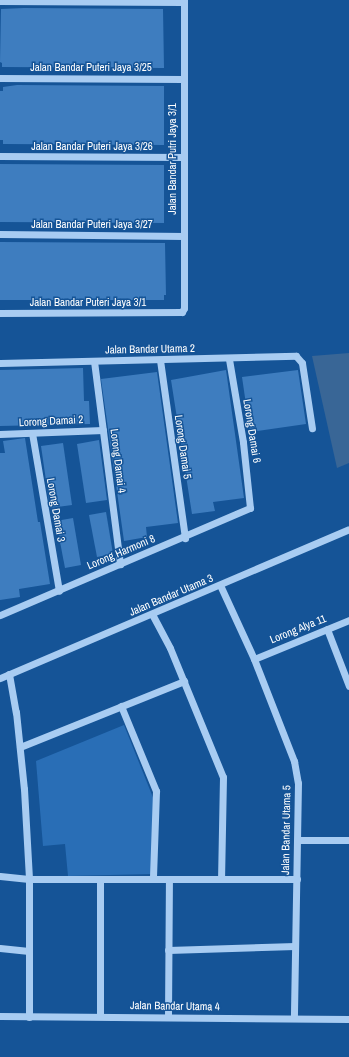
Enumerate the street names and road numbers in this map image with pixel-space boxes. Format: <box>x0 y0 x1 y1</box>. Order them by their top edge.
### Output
street label: Jalan Bandar Puteri Jaya 3/25 <box>30 60 152 74</box>
street label: Jalan Bandar Putri Jaya 3/1 <box>165 103 179 215</box>
street label: Jalan Bandar Puteri Jaya 3/26 <box>31 139 153 153</box>
street label: Jalan Bandar Puteri Jaya 3/27 <box>31 217 153 231</box>
street label: Jalan Bandar Puteri Jaya 3/1 <box>30 295 146 309</box>
street label: Jalan Bandar Utama 2 <box>105 342 195 356</box>
street label: Lorong Damai 6 <box>240 398 264 464</box>
street label: Lorong Damai 2 <box>18 413 84 429</box>
street label: Lorong Damai 5 <box>172 414 194 480</box>
street label: Lorong Damai 4 <box>108 428 128 494</box>
street label: Lorong Damai 3 <box>44 477 68 543</box>
street label: Lorong Harmoni 8 <box>85 532 157 572</box>
street label: Jalan Bandar Utama 3 <box>127 571 215 619</box>
street label: Lorong Alya 11 <box>268 612 328 646</box>
street label: Jalan Bandar Utama 5 <box>279 785 293 875</box>
street label: Jalan Bandar Utama 4 <box>130 999 220 1013</box>

